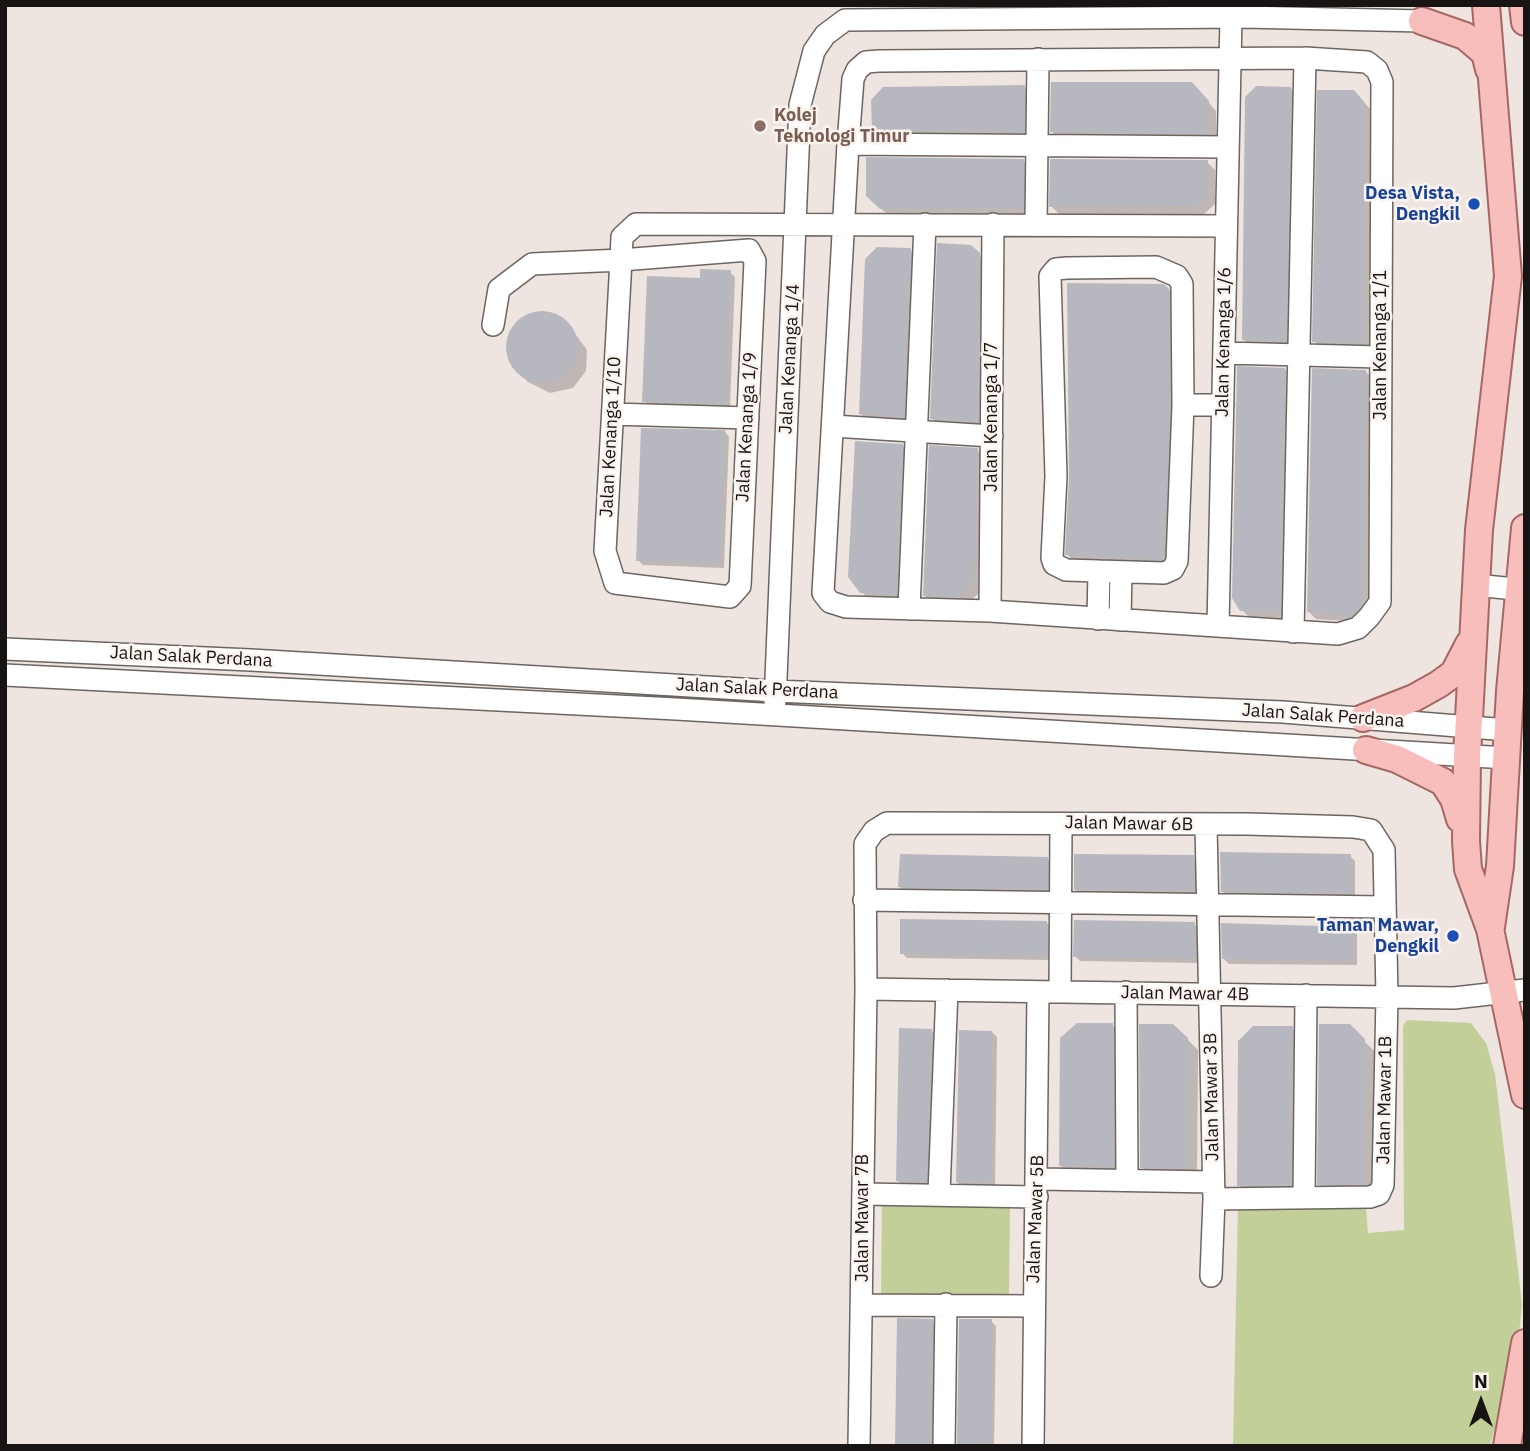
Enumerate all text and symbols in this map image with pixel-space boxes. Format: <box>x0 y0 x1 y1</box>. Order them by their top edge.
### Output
place label: Kolej Teknologi Timur <box>774 105 909 148</box>
marker: Kolej Teknologi Timur <box>752 118 768 134</box>
place label: Desa Vista, Dengkil <box>1365 183 1460 226</box>
marker: Desa Vista, Dengkil <box>1466 196 1482 212</box>
street label: Jalan Kenanga 1/6 <box>1212 267 1236 417</box>
street label: Jalan Kenanga 1/1 <box>1370 270 1392 420</box>
street label: Jalan Kenanga 1/4 <box>775 283 805 435</box>
street label: Jalan Kenanga 1/7 <box>981 342 1003 492</box>
street label: Jalan Kenanga 1/9 <box>732 351 762 503</box>
street label: Jalan Kenanga 1/10 <box>596 356 626 518</box>
street label: Jalan Salak Perdana <box>109 642 273 672</box>
street label: Jalan Salak Perdana <box>675 674 839 704</box>
street label: Jalan Salak Perdana <box>1241 700 1405 732</box>
street label: Jalan Mawar 6B <box>1065 812 1193 836</box>
place label: Taman Mawar, Dengkil <box>1317 915 1439 958</box>
marker: Taman Mawar, Dengkil <box>1445 928 1461 944</box>
street label: Jalan Mawar 4B <box>1121 982 1249 1006</box>
street label: Jalan Mawar 3B <box>1200 1033 1224 1161</box>
street label: Jalan Mawar 1B <box>1373 1036 1397 1164</box>
street label: Jalan Mawar 7B <box>852 1154 874 1282</box>
street label: Jalan Mawar 5B <box>1023 1154 1049 1284</box>
north arrow <box>1446 1367 1516 1437</box>
text: N <box>1474 1369 1488 1393</box>

